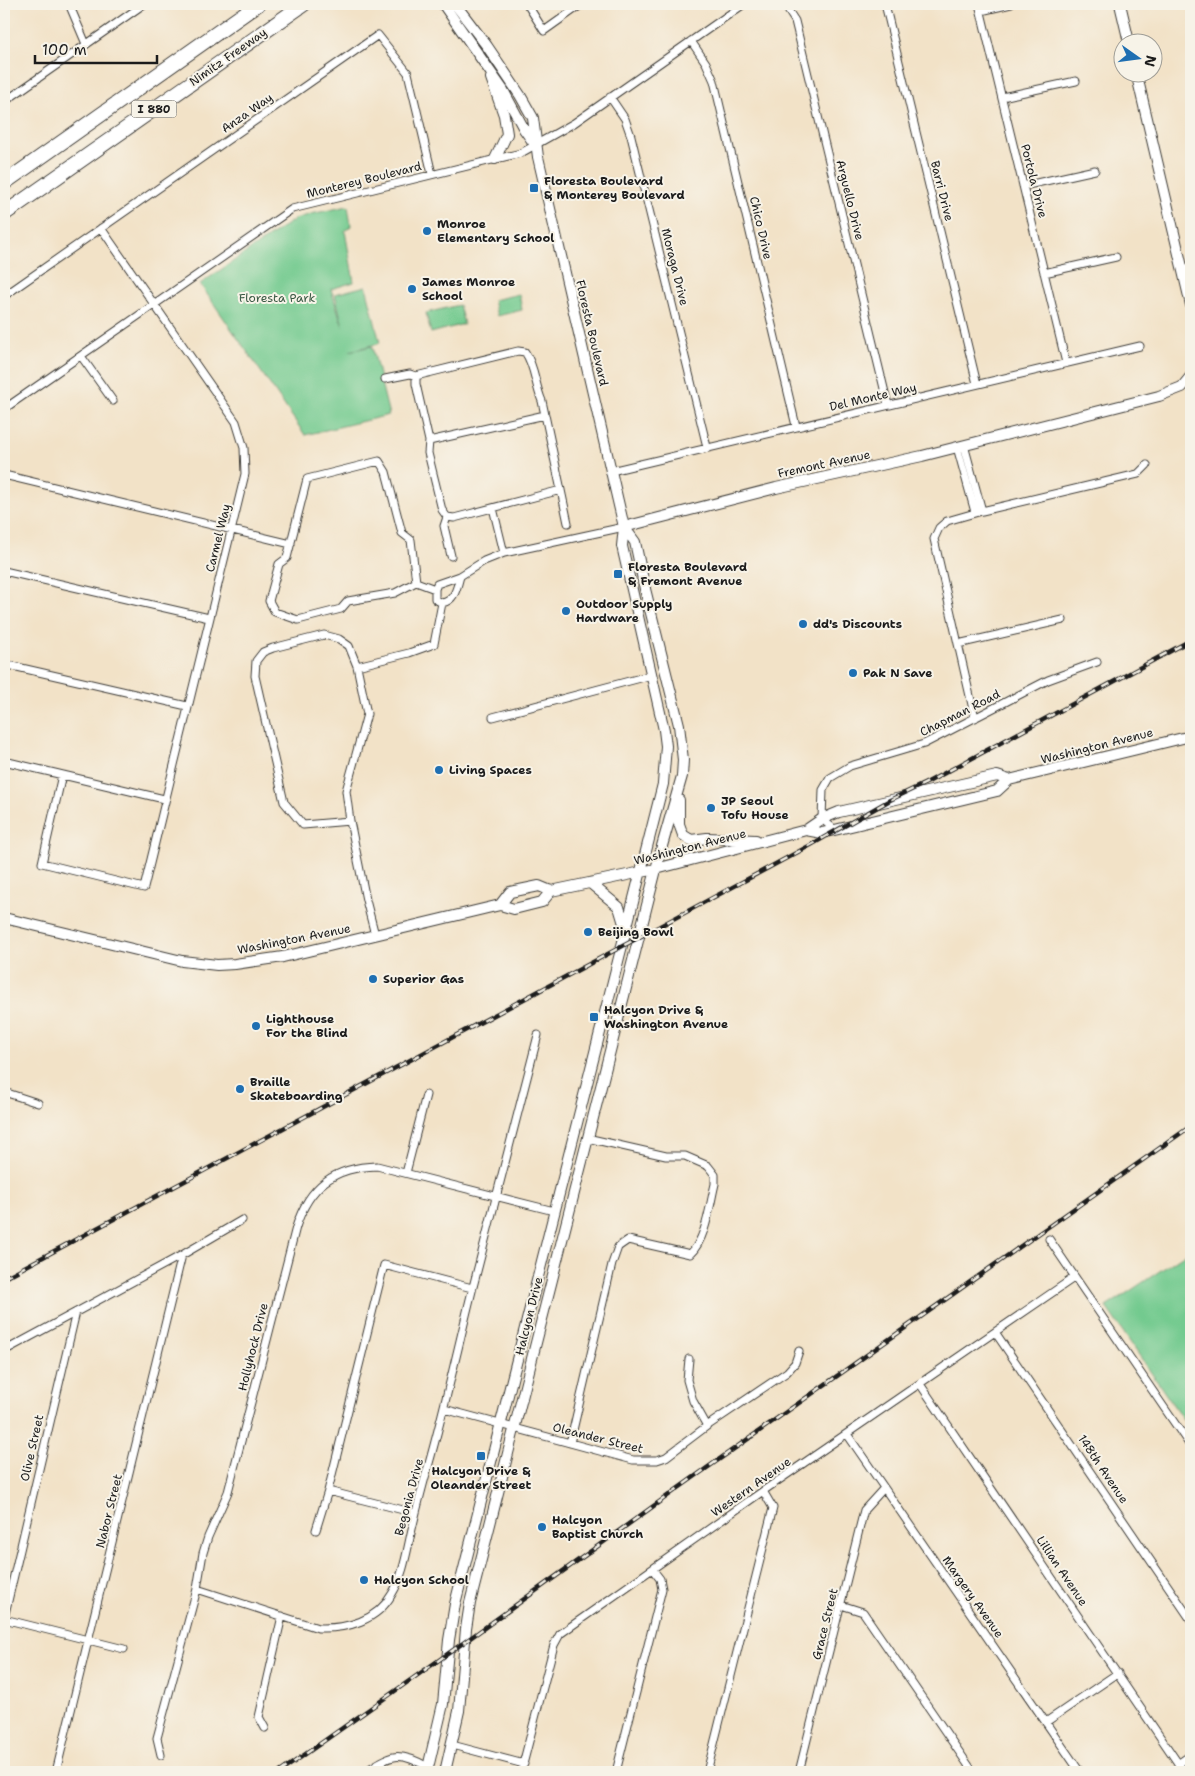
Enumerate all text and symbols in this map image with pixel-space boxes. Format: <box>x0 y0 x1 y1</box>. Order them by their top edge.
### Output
street label: Nimitz Freeway <box>186 24 270 90</box>
scale bar <box>35 32 158 64</box>
north arrow <box>1112 32 1162 82</box>
text: 100 m <box>42 40 87 60</box>
text: N <box>1141 54 1161 69</box>
street label: Anza Way <box>218 89 276 137</box>
road number: I 880 <box>132 100 176 118</box>
street label: Portola Drive <box>1017 142 1051 220</box>
street label: Monterey Boulevard <box>305 158 423 202</box>
street label: Arguello Drive <box>832 158 868 242</box>
street label: Barri Drive <box>927 159 957 223</box>
place label: Floresta Boulevard & Monterey Boulevard <box>544 173 685 203</box>
marker: Floresta Boulevard & Monterey Boulevard <box>528 182 540 194</box>
street label: Chico Drive <box>746 195 776 261</box>
place label: Monroe Elementary School <box>437 216 554 246</box>
marker: Monroe Elementary School <box>421 225 433 237</box>
street label: Moraga Drive <box>658 227 692 308</box>
place label: James Monroe School <box>422 274 515 304</box>
street label: Floresta Boulevard <box>572 278 612 388</box>
marker: James Monroe School <box>406 283 418 295</box>
park label: Floresta Park <box>239 290 315 306</box>
street label: Del Monte Way <box>828 379 918 415</box>
street label: Fremont Avenue <box>776 446 872 482</box>
street label: Carmel Way <box>202 502 234 574</box>
place label: Floresta Boulevard & Fremont Avenue <box>628 559 747 589</box>
marker: Floresta Boulevard & Fremont Avenue <box>612 568 624 580</box>
place label: Outdoor Supply Hardware <box>576 596 672 626</box>
marker: Outdoor Supply Hardware <box>560 605 572 617</box>
place label: dd's Discounts <box>813 616 902 632</box>
marker: dd's Discounts <box>797 618 809 630</box>
place label: Pak N Save <box>863 665 932 681</box>
marker: Pak N Save <box>847 667 859 679</box>
street label: Chapman Road <box>917 686 1003 740</box>
street label: Washington Avenue <box>1039 724 1155 768</box>
place label: Living Spaces <box>449 762 532 778</box>
marker: Living Spaces <box>433 764 445 776</box>
place label: JP Seoul Tofu House <box>721 793 789 823</box>
marker: JP Seoul Tofu House <box>705 802 717 814</box>
street label: Washington Avenue <box>632 825 748 869</box>
street label: Washington Avenue <box>236 920 352 958</box>
place label: Beijing Bowl <box>598 924 674 940</box>
marker: Beijing Bowl <box>582 926 594 938</box>
place label: Superior Gas <box>383 971 464 987</box>
marker: Superior Gas <box>367 973 379 985</box>
place label: Halcyon Drive & Washington Avenue <box>604 1002 728 1032</box>
place label: Lighthouse For the Blind <box>266 1011 348 1041</box>
marker: Halcyon Drive & Washington Avenue <box>588 1011 600 1023</box>
marker: Lighthouse For the Blind <box>250 1020 262 1032</box>
place label: Braille Skateboarding <box>250 1074 343 1104</box>
marker: Braille Skateboarding <box>234 1083 246 1095</box>
street label: Halcyon Drive <box>512 1275 547 1357</box>
street label: Hollyhock Drive <box>234 1301 272 1393</box>
street label: Olive Street <box>17 1413 47 1483</box>
street label: Oleander Street <box>551 1419 645 1457</box>
street label: 148th Avenue <box>1074 1431 1132 1507</box>
marker: Halcyon Drive & Oleander Street <box>475 1450 487 1462</box>
street label: Western Avenue <box>708 1453 794 1520</box>
street label: Begonia Drive <box>391 1456 427 1538</box>
place label: Halcyon Drive & Oleander Street <box>431 1463 532 1493</box>
street label: Nabor Street <box>92 1472 126 1550</box>
place label: Halcyon Baptist Church <box>552 1512 643 1542</box>
marker: Halcyon Baptist Church <box>536 1521 548 1533</box>
street label: Lillian Avenue <box>1033 1533 1091 1609</box>
street label: Margery Avenue <box>939 1553 1007 1641</box>
place label: Halcyon School <box>374 1572 469 1588</box>
marker: Halcyon School <box>358 1574 370 1586</box>
street label: Grace Street <box>808 1586 842 1662</box>

